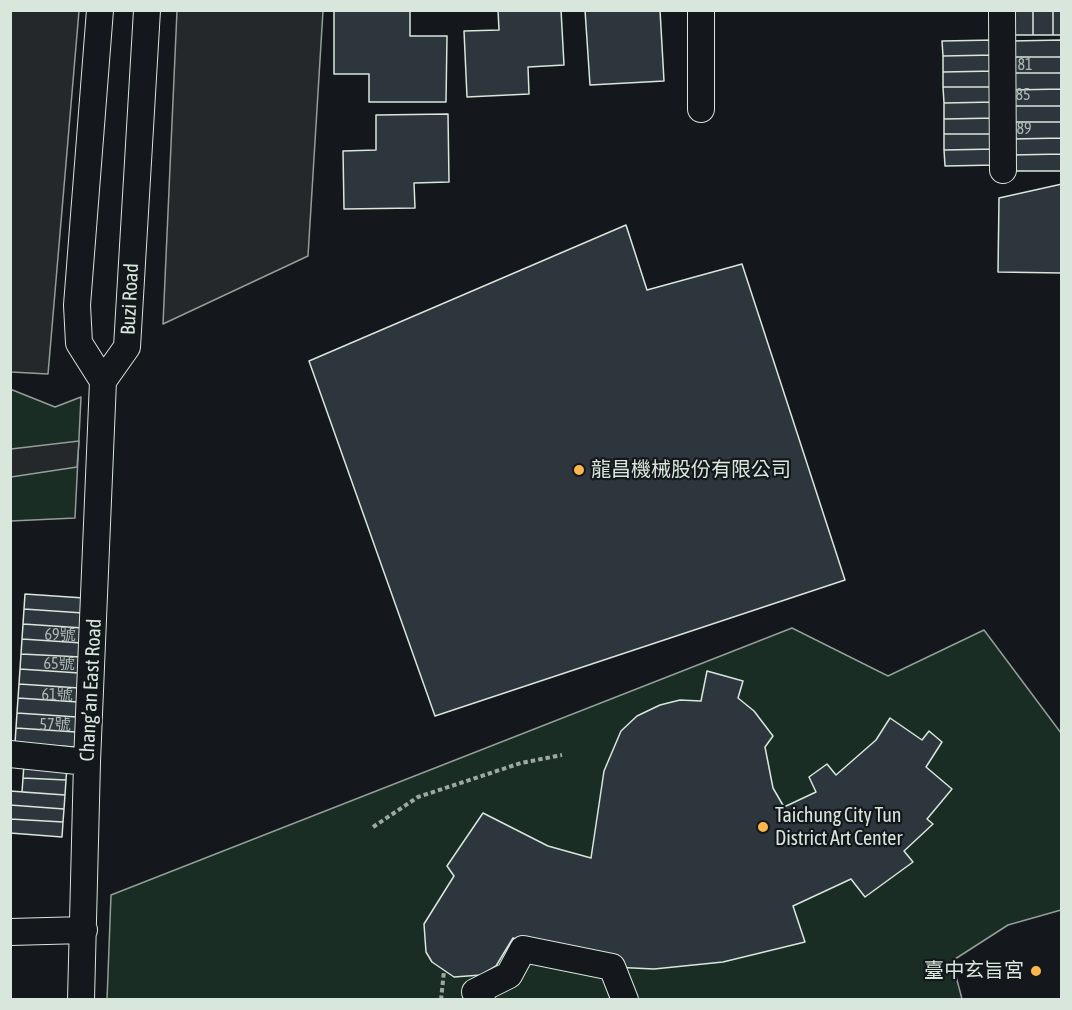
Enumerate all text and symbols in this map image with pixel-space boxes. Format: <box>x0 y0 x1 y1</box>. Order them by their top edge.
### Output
house number: 81 <box>1017 55 1033 75</box>
house number: 85 <box>1015 85 1031 105</box>
house number: 89 <box>1016 119 1032 139</box>
street label: Buzi Road <box>116 262 144 336</box>
place label: 龍昌機械股份有限公司 <box>591 458 791 482</box>
marker: 龍昌機械股份有限公司 <box>572 463 586 477</box>
street label: Chang’an East Road <box>75 618 107 762</box>
house number: 69號 <box>44 625 76 645</box>
house number: 65號 <box>43 654 75 674</box>
house number: 61號 <box>41 685 73 705</box>
house number: 57號 <box>39 715 71 735</box>
place label: Taichung City Tun District Art Center <box>775 804 902 851</box>
marker: Taichung City Tun District Art Center <box>756 820 770 834</box>
place label: 臺中玄旨宮 <box>924 959 1024 983</box>
marker: 臺中玄旨宮 <box>1029 964 1043 978</box>

